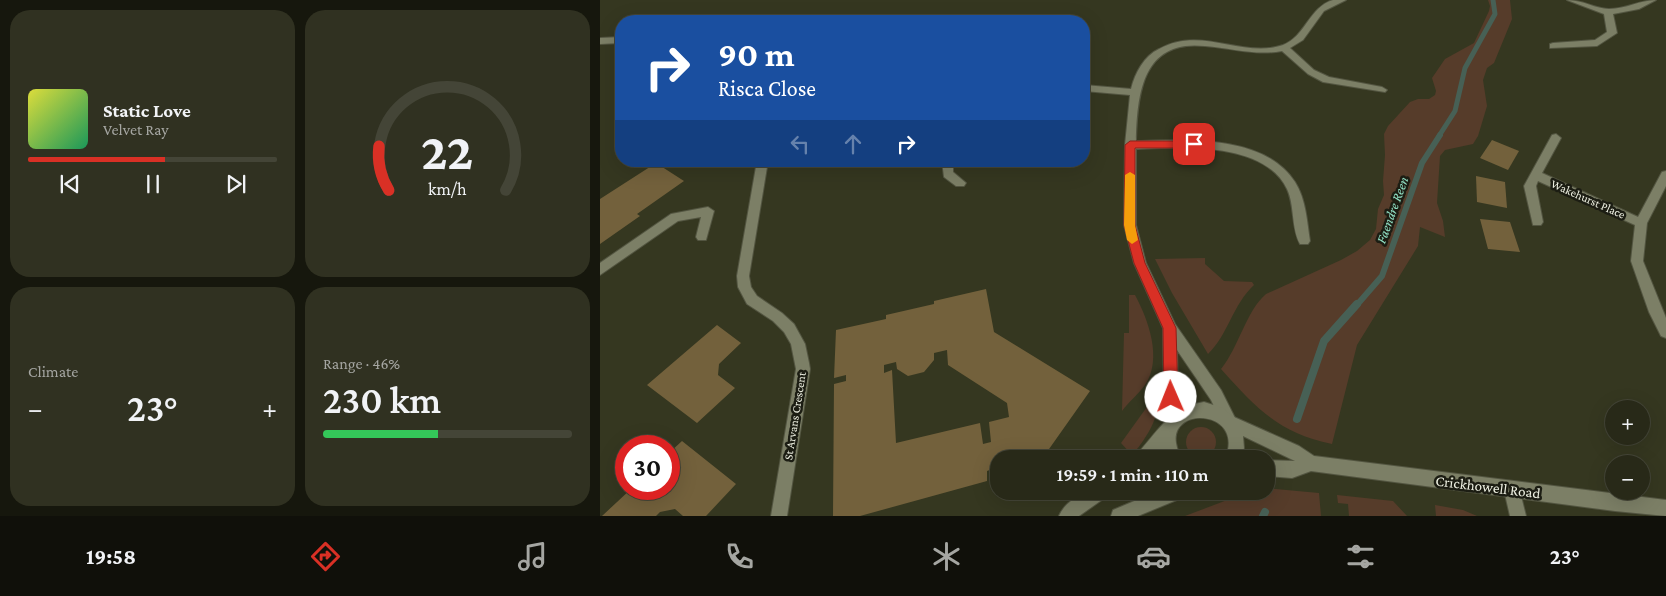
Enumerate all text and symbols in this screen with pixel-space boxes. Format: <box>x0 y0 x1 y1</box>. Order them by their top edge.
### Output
icon: right <box>635 35 700 100</box>
text: 90 m <box>718 35 795 74</box>
text: Risca Close <box>718 76 816 101</box>
text: Static Love <box>103 100 191 121</box>
text: Velvet Ray <box>103 121 169 138</box>
text: 22 <box>421 122 474 180</box>
pin <box>1173 123 1215 165</box>
icon: left <box>786 130 814 158</box>
icon: ahead <box>839 130 867 158</box>
icon: right <box>892 130 920 158</box>
icon: arrive <box>1180 130 1208 158</box>
icon: previous <box>56 170 84 198</box>
icon: pause <box>139 170 167 198</box>
icon: next <box>222 170 250 198</box>
water label: Faendre Reen <box>1373 174 1411 246</box>
street label: Wakehurst Place <box>1549 176 1627 222</box>
text: km/h <box>428 179 467 199</box>
text: Range · 46% <box>323 355 400 372</box>
text: Climate <box>28 363 78 380</box>
street label: St Arvans Crescent <box>781 370 809 461</box>
position arrow <box>1144 370 1196 422</box>
text: 230 km <box>323 379 441 421</box>
text: 23° <box>127 387 178 429</box>
text: − <box>28 393 43 424</box>
text: + <box>262 393 277 424</box>
map controls <box>1605 400 1650 500</box>
button: + <box>1605 400 1650 445</box>
speed limit sign: 30 <box>615 435 680 500</box>
button: − <box>1605 455 1650 500</box>
text: 19:59 · 1 min · 110 m <box>1056 464 1209 485</box>
street label: Crickhowell Road <box>1435 473 1541 501</box>
icon: directions <box>308 539 343 574</box>
icon: music <box>515 539 550 574</box>
icon: phone <box>722 539 757 574</box>
icon: climate <box>929 539 964 574</box>
icon: car <box>1136 539 1171 574</box>
icon: filters <box>1343 539 1378 574</box>
text: 19:58 <box>86 544 136 569</box>
text: 23° <box>1550 544 1580 569</box>

